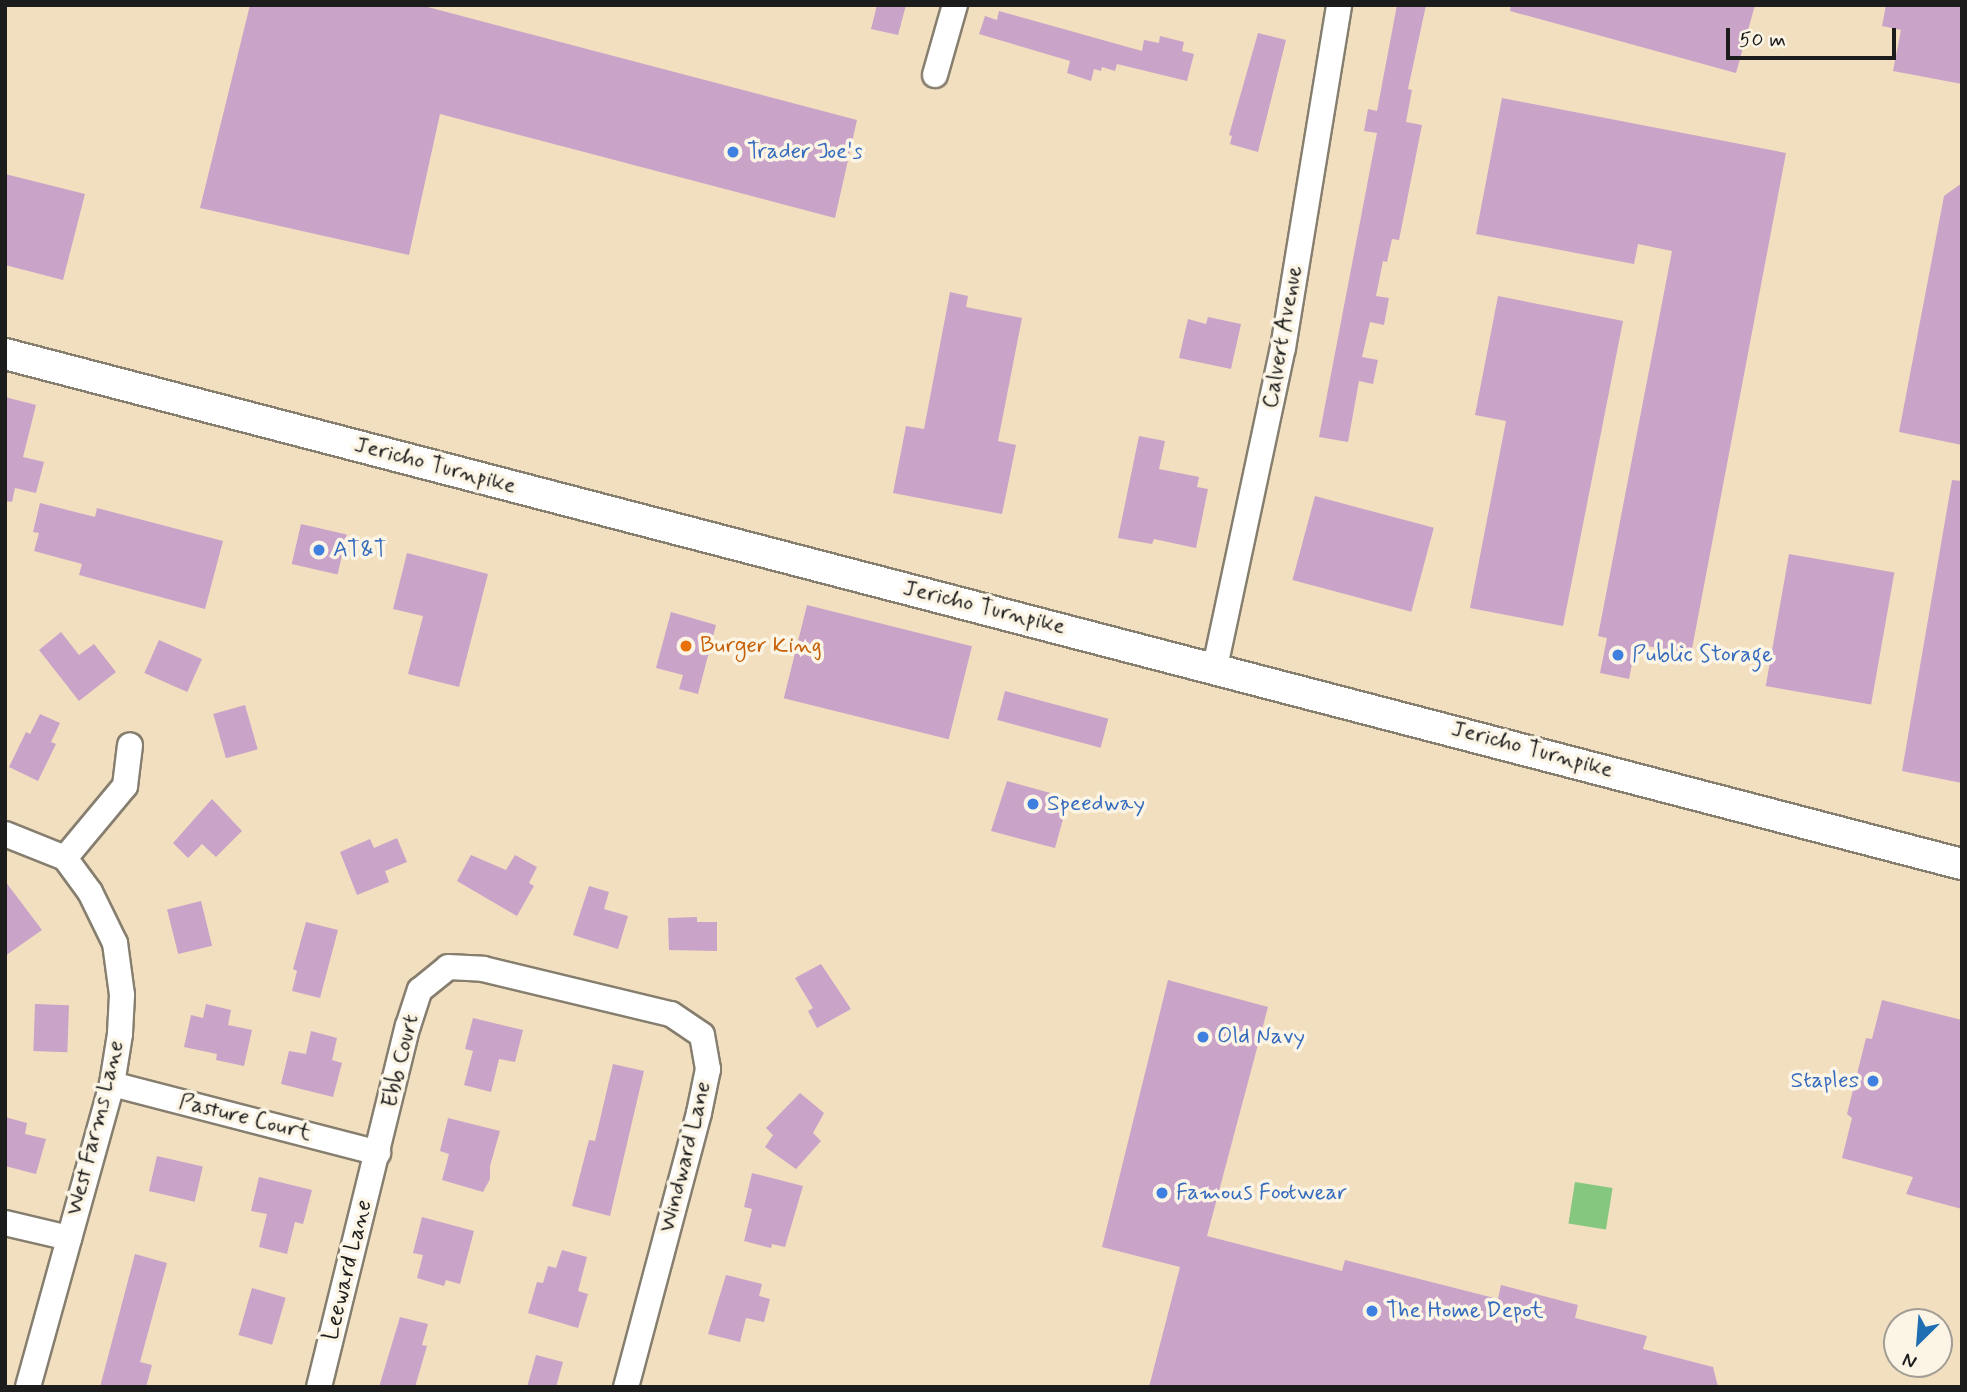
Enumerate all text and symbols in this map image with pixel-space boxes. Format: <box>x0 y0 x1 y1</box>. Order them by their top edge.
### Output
scale bar <box>1729 14 1899 58</box>
text: 50 m <box>1739 26 1786 54</box>
place label: Trader Joe's <box>747 138 864 166</box>
marker: Trader Joe's <box>725 144 741 160</box>
street label: Calvert Avenue <box>1256 261 1310 413</box>
street label: Jericho Turnpike <box>352 431 518 501</box>
place label: AT&T <box>333 536 387 564</box>
marker: AT&T <box>311 542 327 558</box>
street label: Jericho Turnpike <box>901 575 1067 641</box>
place label: Burger King <box>700 632 818 660</box>
marker: Burger King <box>678 638 694 654</box>
place label: Public Storage <box>1632 641 1772 669</box>
marker: Public Storage <box>1610 647 1626 663</box>
street label: Jericho Turnpike <box>1449 715 1615 785</box>
place label: Speedway <box>1047 790 1145 818</box>
marker: Speedway <box>1025 796 1041 812</box>
street label: Ebb Court <box>376 1009 426 1113</box>
place label: Old Navy <box>1217 1023 1305 1051</box>
marker: Old Navy <box>1195 1029 1211 1045</box>
street label: West Farms Lane <box>61 1039 131 1217</box>
place label: Staples <box>1791 1067 1859 1095</box>
marker: Staples <box>1865 1073 1881 1089</box>
street label: Windward Lane <box>654 1079 718 1235</box>
street label: Pasture Court <box>177 1089 313 1147</box>
place label: Famous Footwear <box>1176 1179 1347 1207</box>
marker: Famous Footwear <box>1154 1185 1170 1201</box>
street label: Leeward Lane <box>318 1198 378 1342</box>
place label: The Home Depot <box>1386 1297 1545 1325</box>
marker: The Home Depot <box>1364 1303 1380 1319</box>
north arrow <box>1883 1308 1953 1378</box>
text: N <box>1899 1347 1921 1375</box>

